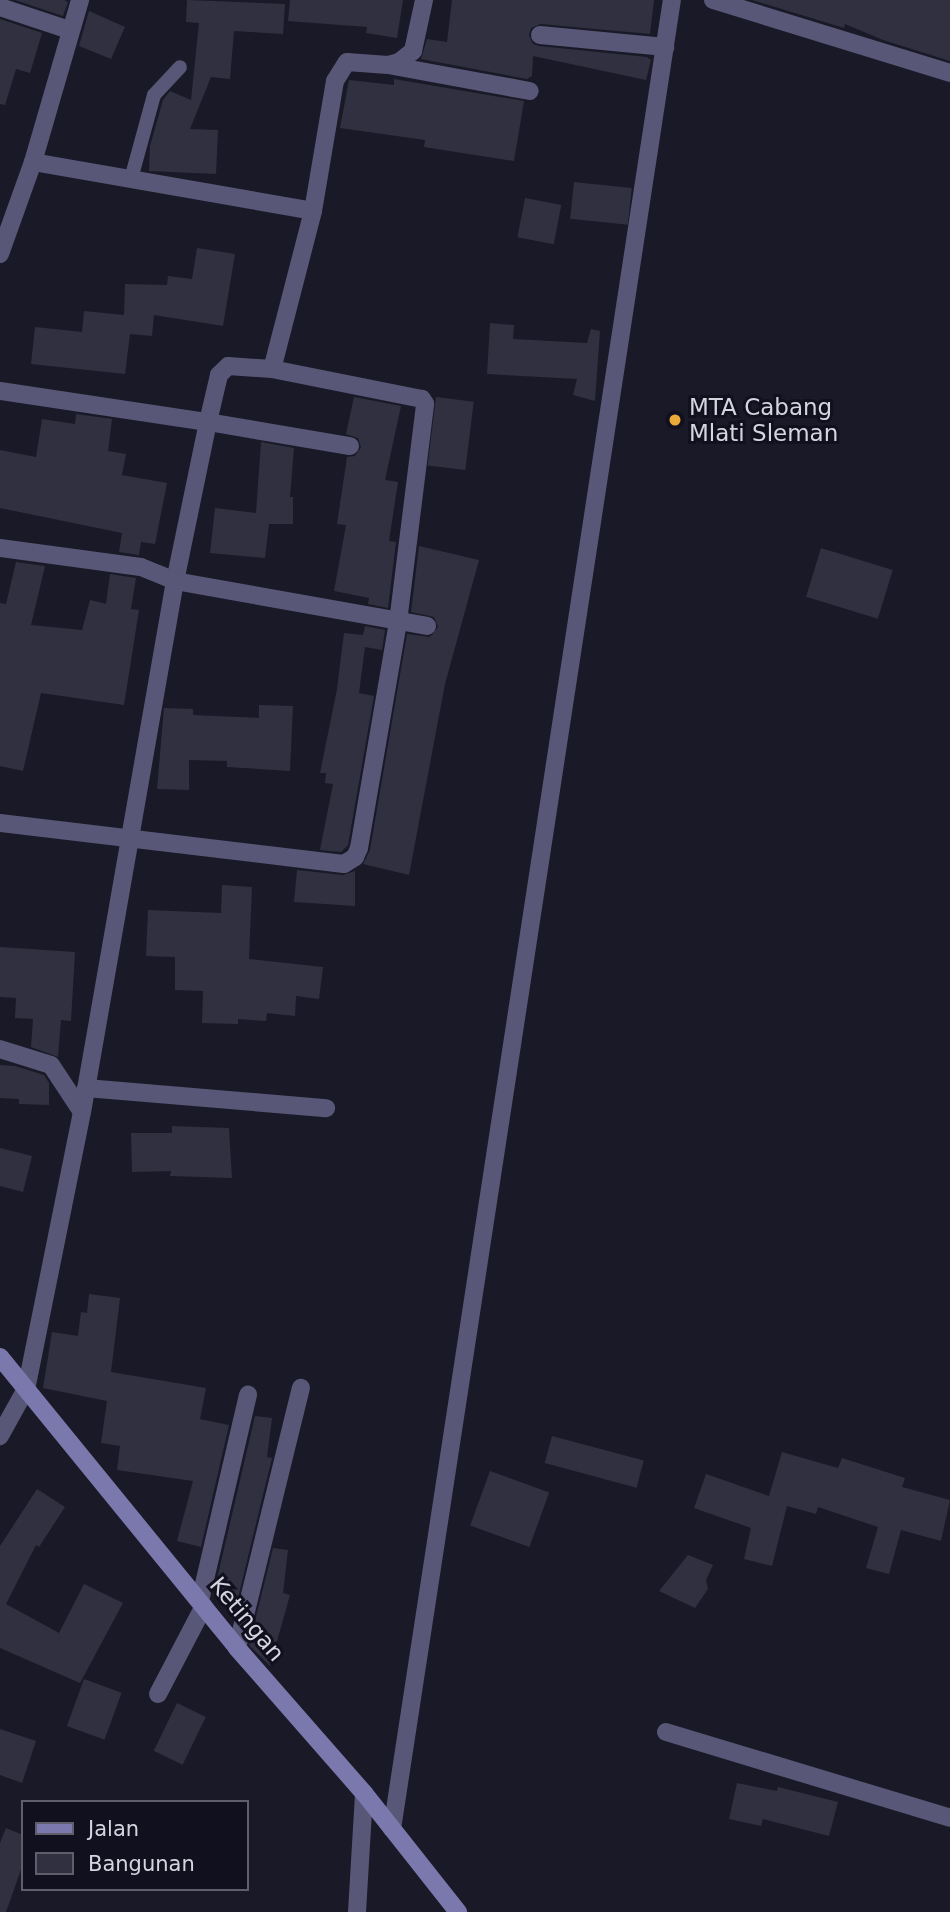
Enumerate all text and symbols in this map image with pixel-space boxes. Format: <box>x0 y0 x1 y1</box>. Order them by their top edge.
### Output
place label: MTA Cabang Mlati Sleman <box>689 393 838 447</box>
marker: MTA Cabang Mlati Sleman <box>667 412 683 428</box>
street label: Ketingan <box>204 1571 290 1667</box>
legend <box>21 1800 248 1891</box>
text: Jalan <box>88 1817 139 1841</box>
text: Bangunan <box>88 1852 195 1876</box>

